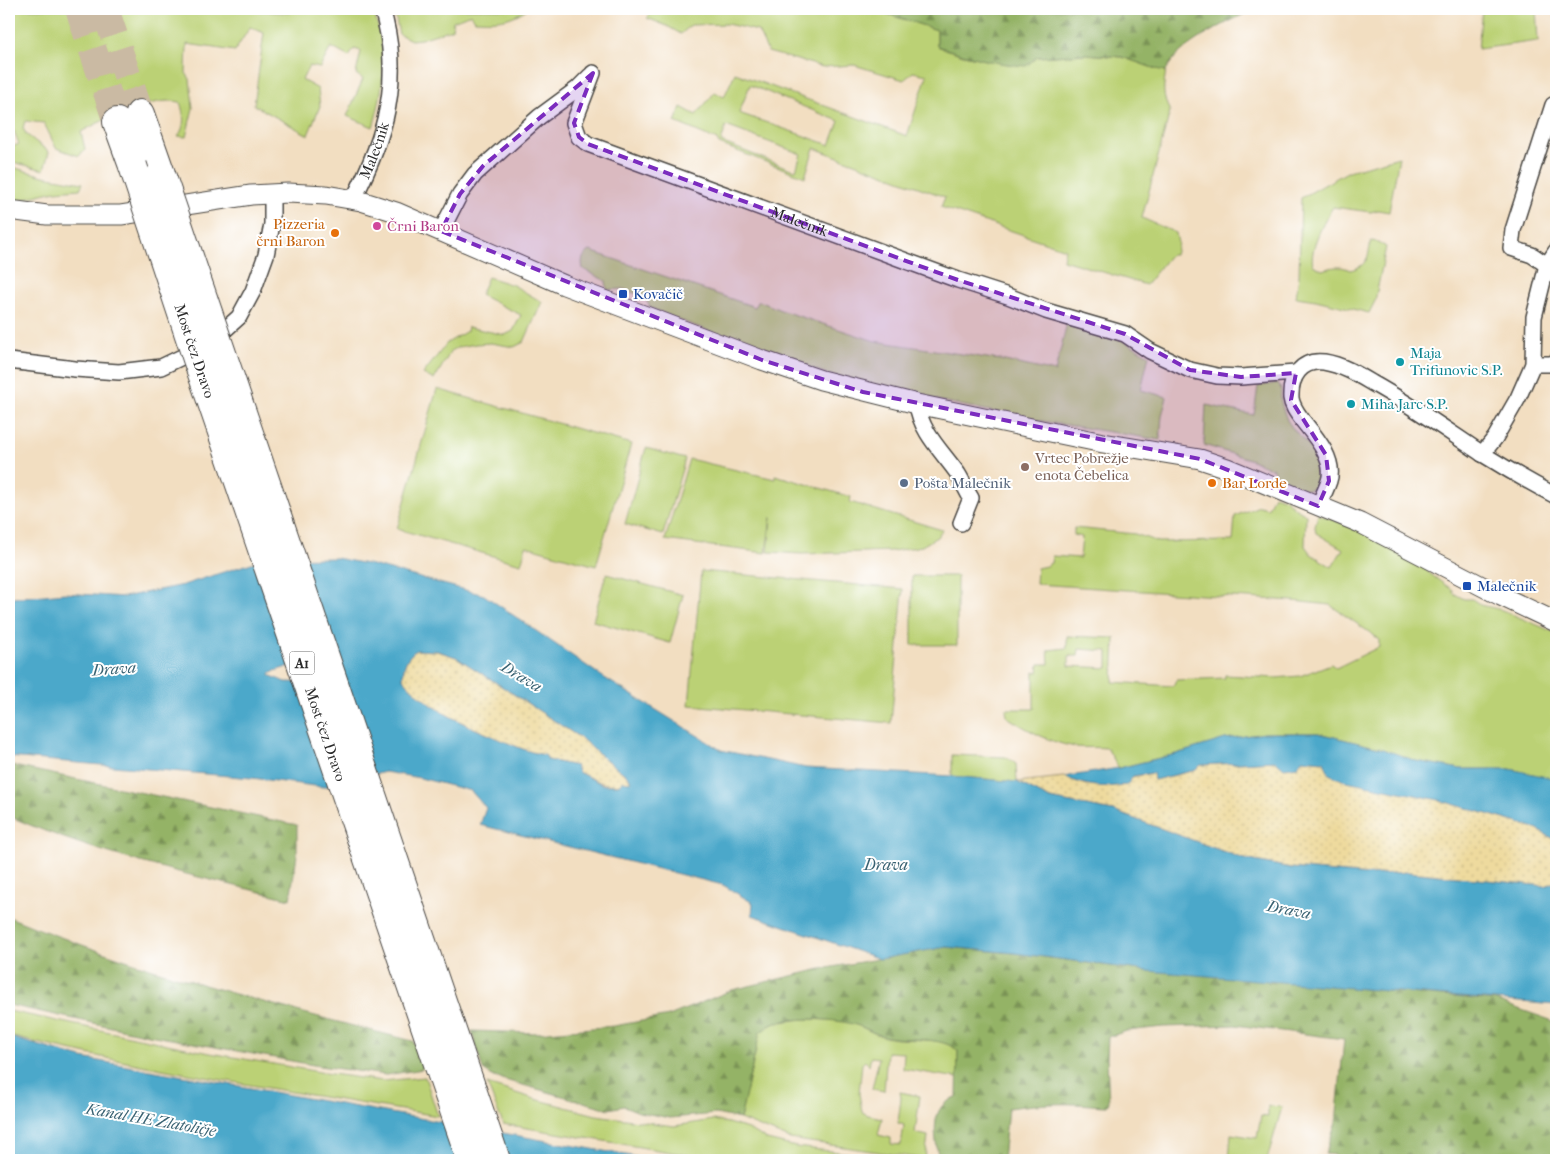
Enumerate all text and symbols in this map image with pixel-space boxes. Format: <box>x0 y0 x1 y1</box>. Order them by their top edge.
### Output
street label: Malečnik <box>356 120 393 182</box>
street label: Malečnik <box>768 203 831 241</box>
place label: Pizzeria črni Baron <box>256 215 326 250</box>
place label: Črni Baron <box>387 217 459 235</box>
marker: Črni Baron <box>371 220 383 232</box>
marker: Pizzeria črni Baron <box>329 227 341 239</box>
place label: Kovačič <box>633 285 683 303</box>
marker: Kovačič <box>617 288 629 300</box>
street label: Most čez Dravo <box>170 301 219 401</box>
place label: Maja Trifunovic S.P. <box>1410 344 1503 379</box>
marker: Maja Trifunovic S.P. <box>1394 356 1406 368</box>
place label: Miha Jarc S.P. <box>1361 395 1448 413</box>
marker: Miha Jarc S.P. <box>1345 398 1357 410</box>
place label: Vrtec Pobrežje enota Čebelica <box>1034 449 1130 484</box>
marker: Vrtec Pobrežje enota Čebelica <box>1019 461 1031 473</box>
place label: Pošta Malečnik <box>914 474 1011 492</box>
place label: Bar Lorde <box>1222 474 1287 492</box>
marker: Pošta Malečnik <box>898 477 910 489</box>
marker: Bar Lorde <box>1206 477 1218 489</box>
place label: Malečnik <box>1477 577 1537 595</box>
marker: Malečnik <box>1461 580 1473 592</box>
road number: A1 <box>290 651 314 674</box>
water label: Drava <box>497 656 545 696</box>
water label: Drava <box>90 657 137 680</box>
street label: Most čez Dravo <box>301 685 350 784</box>
water label: Drava <box>863 855 908 874</box>
water label: Drava <box>1265 896 1312 923</box>
water label: Kanal HE Zlatoličje <box>83 1099 218 1140</box>

